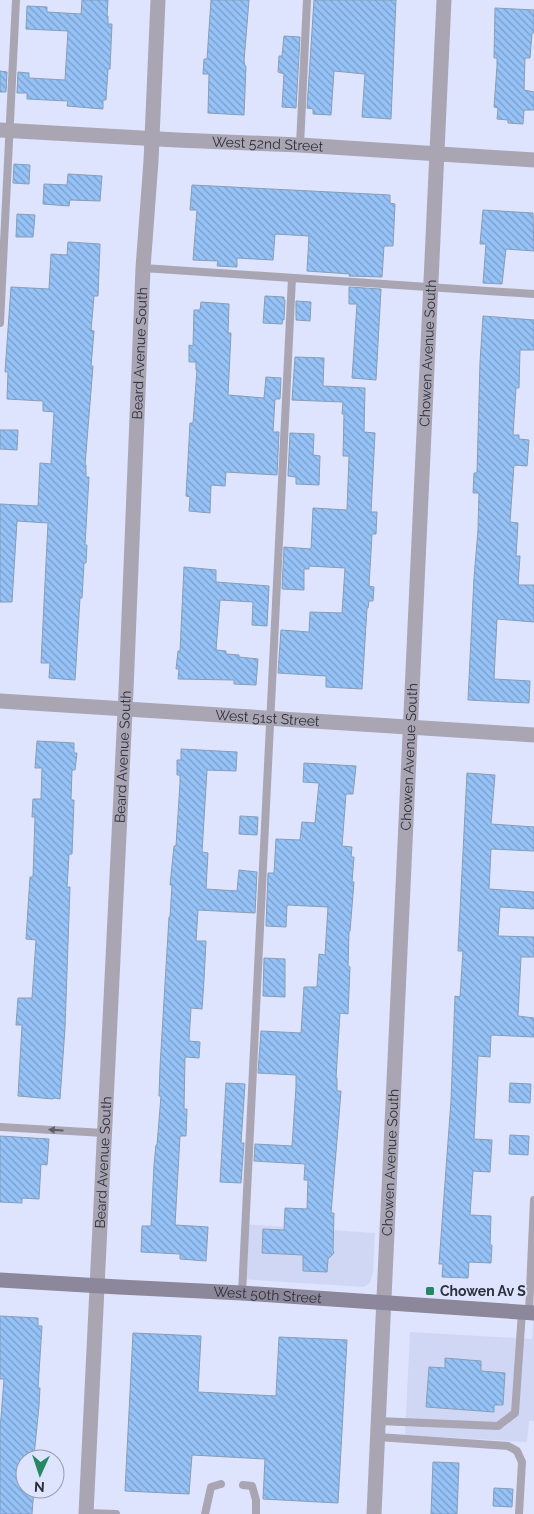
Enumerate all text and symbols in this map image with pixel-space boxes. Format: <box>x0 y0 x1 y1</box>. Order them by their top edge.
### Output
street label: West 52nd Street <box>212 133 324 154</box>
street label: Chowen Avenue South <box>416 279 439 427</box>
street label: Beard Avenue South <box>129 287 150 420</box>
street label: Chowen Avenue South <box>398 683 420 831</box>
street label: Beard Avenue South <box>112 690 134 823</box>
street label: West 51st Street <box>215 707 320 729</box>
street label: Chowen Avenue South <box>379 1088 402 1236</box>
street label: Beard Avenue South <box>92 1096 114 1229</box>
one-way arrow <box>48 1125 64 1133</box>
place label: Chowen Av S <box>440 1283 526 1299</box>
street label: West 50th Street <box>213 1284 323 1306</box>
marker: Chowen Av S <box>424 1285 436 1297</box>
north arrow <box>15 1449 65 1499</box>
text: N <box>34 1479 45 1495</box>

